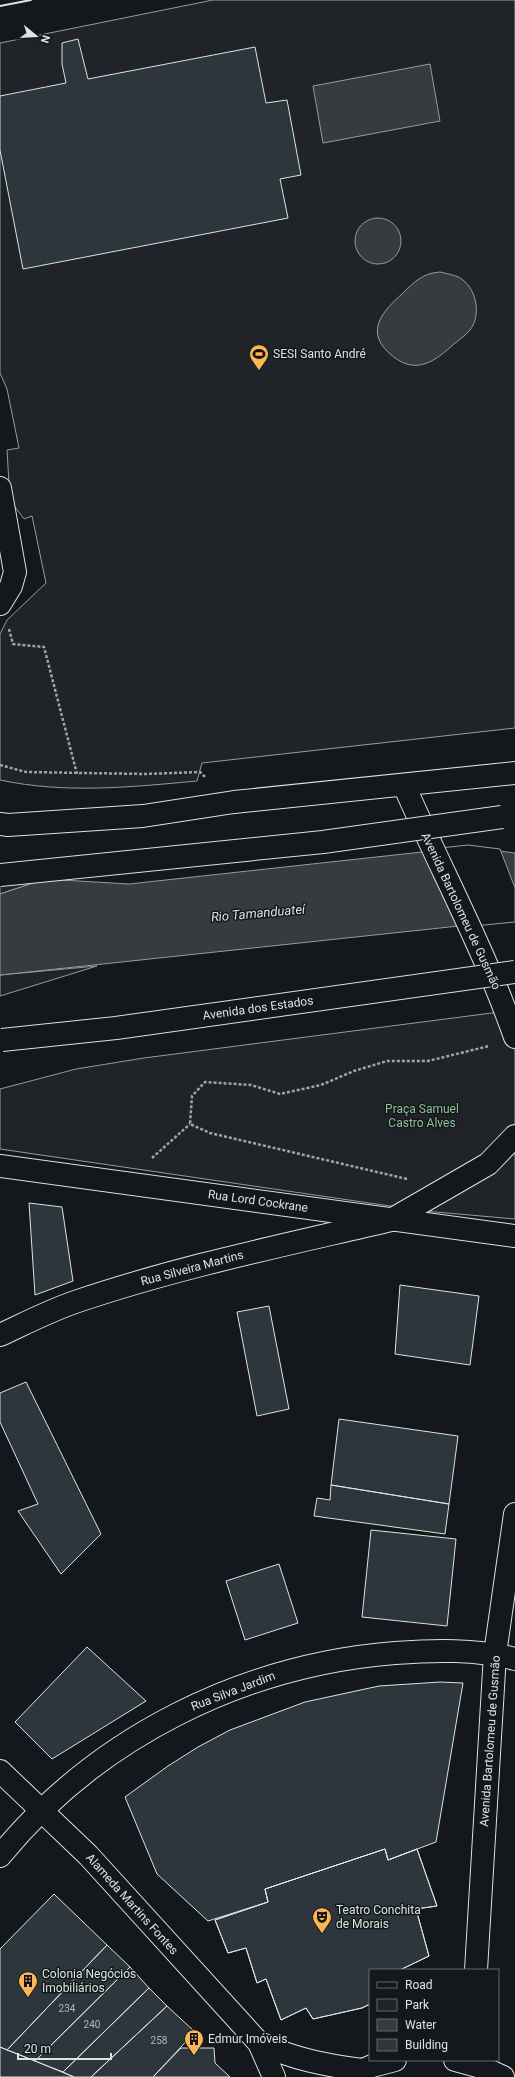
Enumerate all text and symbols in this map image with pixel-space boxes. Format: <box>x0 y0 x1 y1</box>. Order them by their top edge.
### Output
north arrow <box>16 16 56 56</box>
text: N <box>38 33 52 45</box>
sports icon: SESI Santo André <box>248 343 270 371</box>
place label: SESI Santo André <box>273 347 366 361</box>
street label: Avenida Bartolomeu de Gusmão <box>418 830 504 992</box>
water label: Rio Tamanduateí <box>210 901 308 925</box>
street label: Avenida dos Estados <box>202 993 314 1023</box>
park label: Praça Samuel Castro Alves <box>385 1102 459 1130</box>
street label: Rua Lord Cockrane <box>207 1187 309 1215</box>
street label: Rua Silveira Martins <box>139 1248 245 1288</box>
street label: Avenida Bartolomeu de Gusmão <box>477 1655 503 1827</box>
street label: Rua Silva Jardim <box>189 1669 277 1713</box>
street label: Alameda Martins Fontes <box>83 1851 181 1957</box>
place label: Teatro Conchita de Morais <box>336 1903 421 1931</box>
theatre icon: Teatro Conchita de Morais <box>311 1906 333 1934</box>
place label: Colonia Negócios Imobiliários <box>42 1967 136 1995</box>
legend <box>369 1969 499 2061</box>
building icon: Colonia Negócios Imobiliários <box>17 1970 39 1998</box>
text: Road <box>405 1978 433 1992</box>
text: Park <box>405 1998 430 2012</box>
house number: 234 <box>59 2003 76 2014</box>
text: Water <box>405 2018 436 2032</box>
house number: 240 <box>84 2019 101 2030</box>
building icon: Edmur Imóveis <box>183 2028 205 2056</box>
place label: Edmur Imóveis <box>208 2032 287 2046</box>
scale bar <box>18 2035 111 2061</box>
house number: 258 <box>151 2035 168 2046</box>
text: Building <box>405 2038 448 2052</box>
text: 20 m <box>24 2042 51 2056</box>

